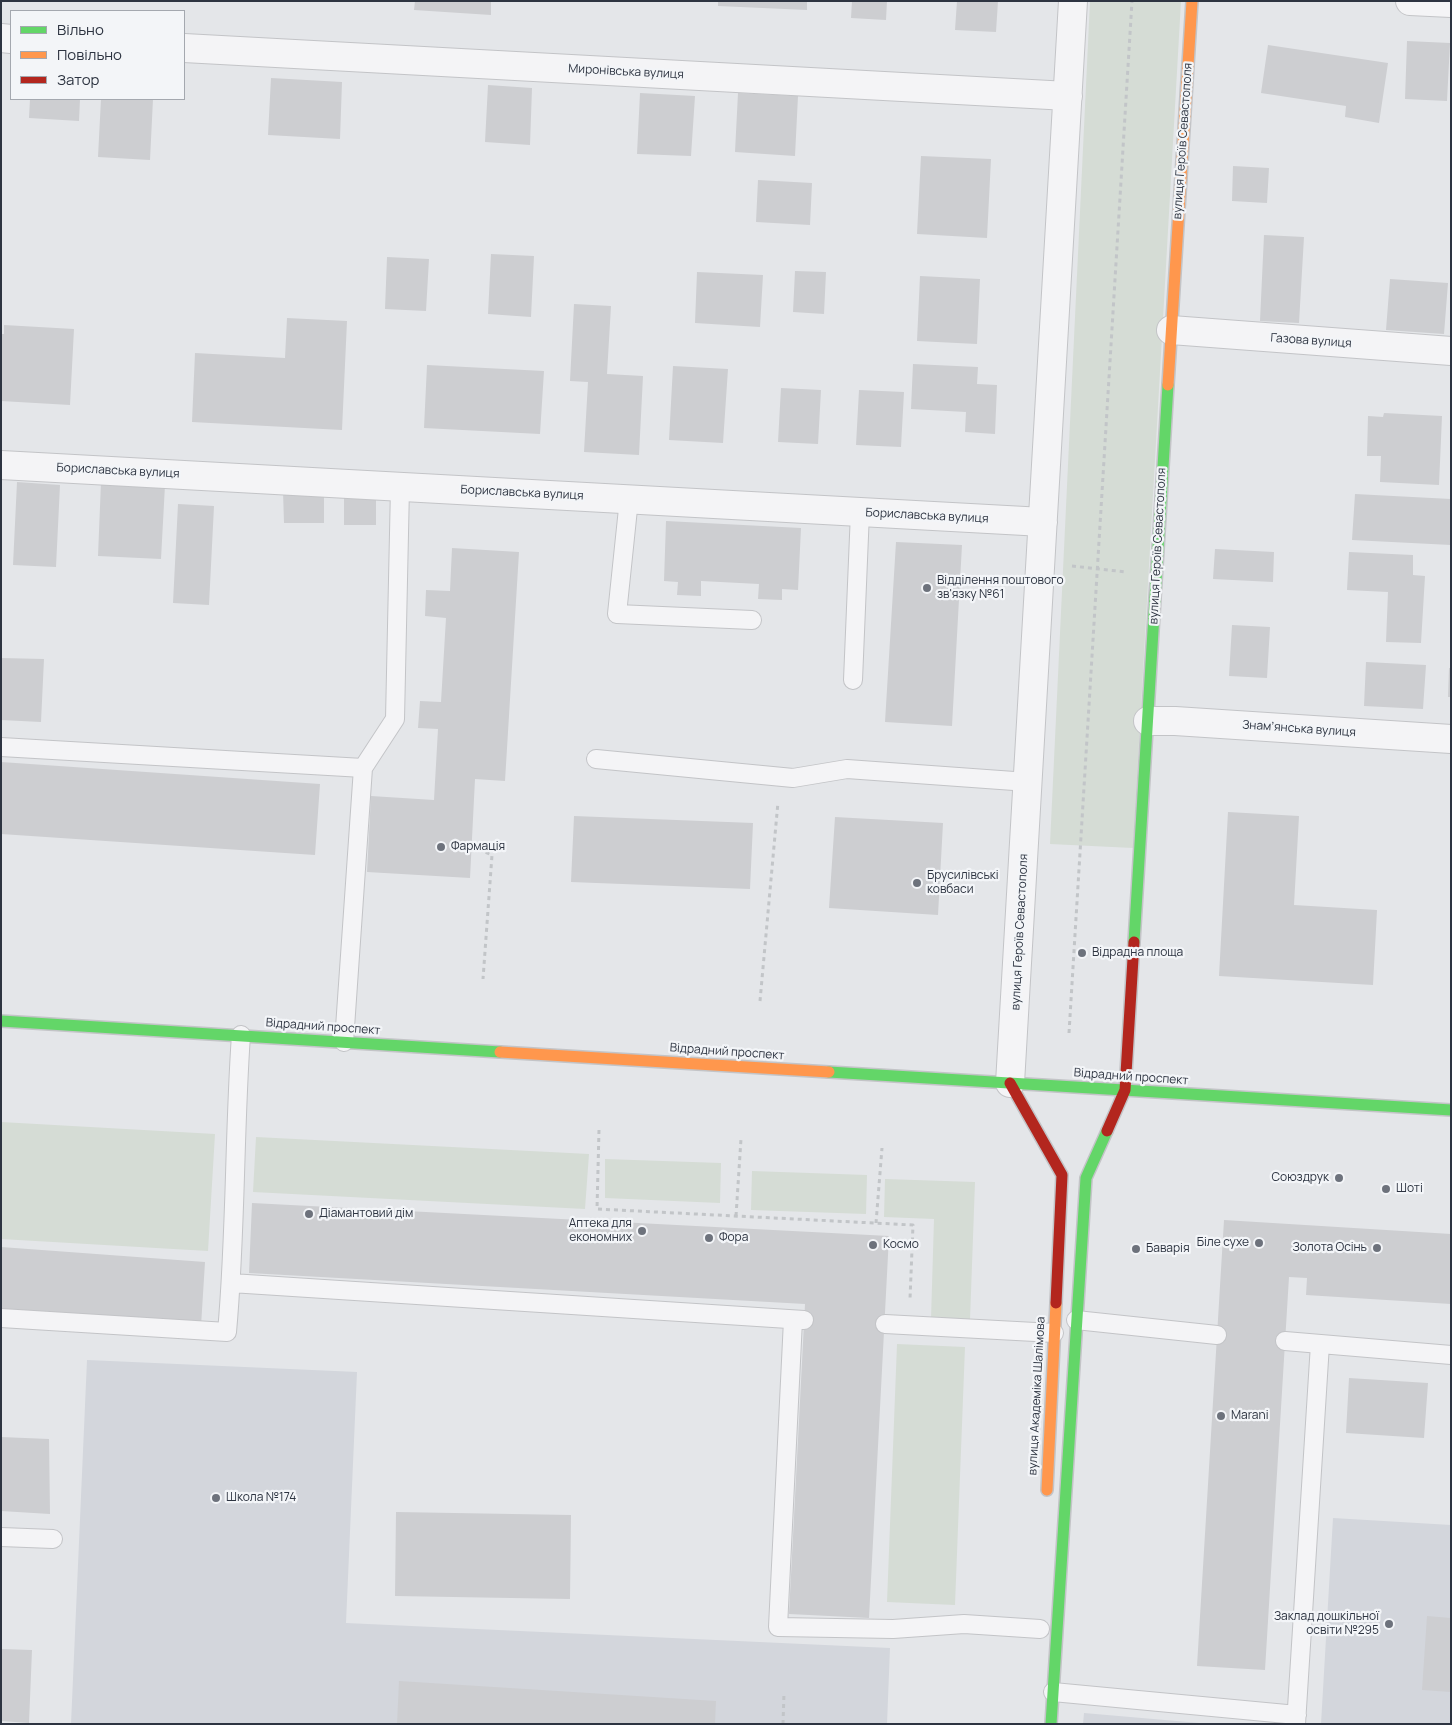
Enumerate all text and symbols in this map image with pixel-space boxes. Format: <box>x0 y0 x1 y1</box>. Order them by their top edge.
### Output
legend <box>10 10 185 100</box>
text: Вільно <box>57 19 104 40</box>
text: Повільно <box>57 44 122 65</box>
street label: Миронівська вулиця <box>568 62 684 82</box>
street label: вулиця Героїв Севастополя <box>1170 62 1196 220</box>
text: Затор <box>57 69 99 90</box>
street label: Газова вулиця <box>1270 331 1352 351</box>
street label: Бориславська вулиця <box>56 461 180 481</box>
street label: вулиця Героїв Севастополя <box>1147 467 1169 625</box>
street label: Бориславська вулиця <box>460 483 584 503</box>
street label: Бориславська вулиця <box>865 506 989 526</box>
place label: Відділення поштового зв'язку №61 <box>937 574 1064 602</box>
marker: Відділення поштового зв'язку №61 <box>921 582 933 594</box>
street label: Знамʼянська вулиця <box>1242 718 1356 740</box>
place label: Фармація <box>451 840 505 854</box>
marker: Фармація <box>435 841 447 853</box>
street label: вулиця Героїв Севастополя <box>1009 853 1031 1011</box>
place label: Брусилівські ковбаси <box>927 869 999 897</box>
marker: Брусилівські ковбаси <box>911 877 923 889</box>
place label: Відрадна площа <box>1092 946 1183 960</box>
marker: Відрадна площа <box>1076 947 1088 959</box>
street label: Відрадний проспект <box>265 1016 381 1038</box>
street label: Відрадний проспект <box>669 1041 785 1063</box>
street label: Відрадний проспект <box>1073 1066 1189 1088</box>
place label: Союздрук <box>1272 1171 1329 1185</box>
marker: Союздрук <box>1333 1172 1345 1184</box>
place label: Шоті <box>1396 1182 1423 1196</box>
marker: Шоті <box>1380 1183 1392 1195</box>
place label: Діамантовий дім <box>319 1207 413 1221</box>
marker: Діамантовий дім <box>303 1208 315 1220</box>
place label: Аптека для економних <box>569 1217 632 1245</box>
marker: Аптека для економних <box>636 1225 648 1237</box>
place label: Фора <box>719 1231 748 1245</box>
marker: Фора <box>703 1232 715 1244</box>
place label: Біле сухе <box>1197 1236 1249 1250</box>
marker: Біле сухе <box>1253 1237 1265 1249</box>
place label: Космо <box>883 1238 919 1252</box>
marker: Космо <box>867 1239 879 1251</box>
place label: Золота Осінь <box>1293 1241 1367 1255</box>
place label: Баварія <box>1146 1242 1190 1256</box>
marker: Золота Осінь <box>1371 1242 1383 1254</box>
marker: Баварія <box>1130 1243 1142 1255</box>
street label: вулиця Академіка Шалімова <box>1026 1316 1048 1476</box>
place label: Marani <box>1231 1409 1268 1423</box>
marker: Marani <box>1215 1410 1227 1422</box>
place label: Школа №174 <box>226 1491 296 1505</box>
marker: Школа №174 <box>210 1492 222 1504</box>
place label: Заклад дошкільної освіти №295 <box>1274 1610 1379 1638</box>
marker: Заклад дошкільної освіти №295 <box>1383 1618 1395 1630</box>

